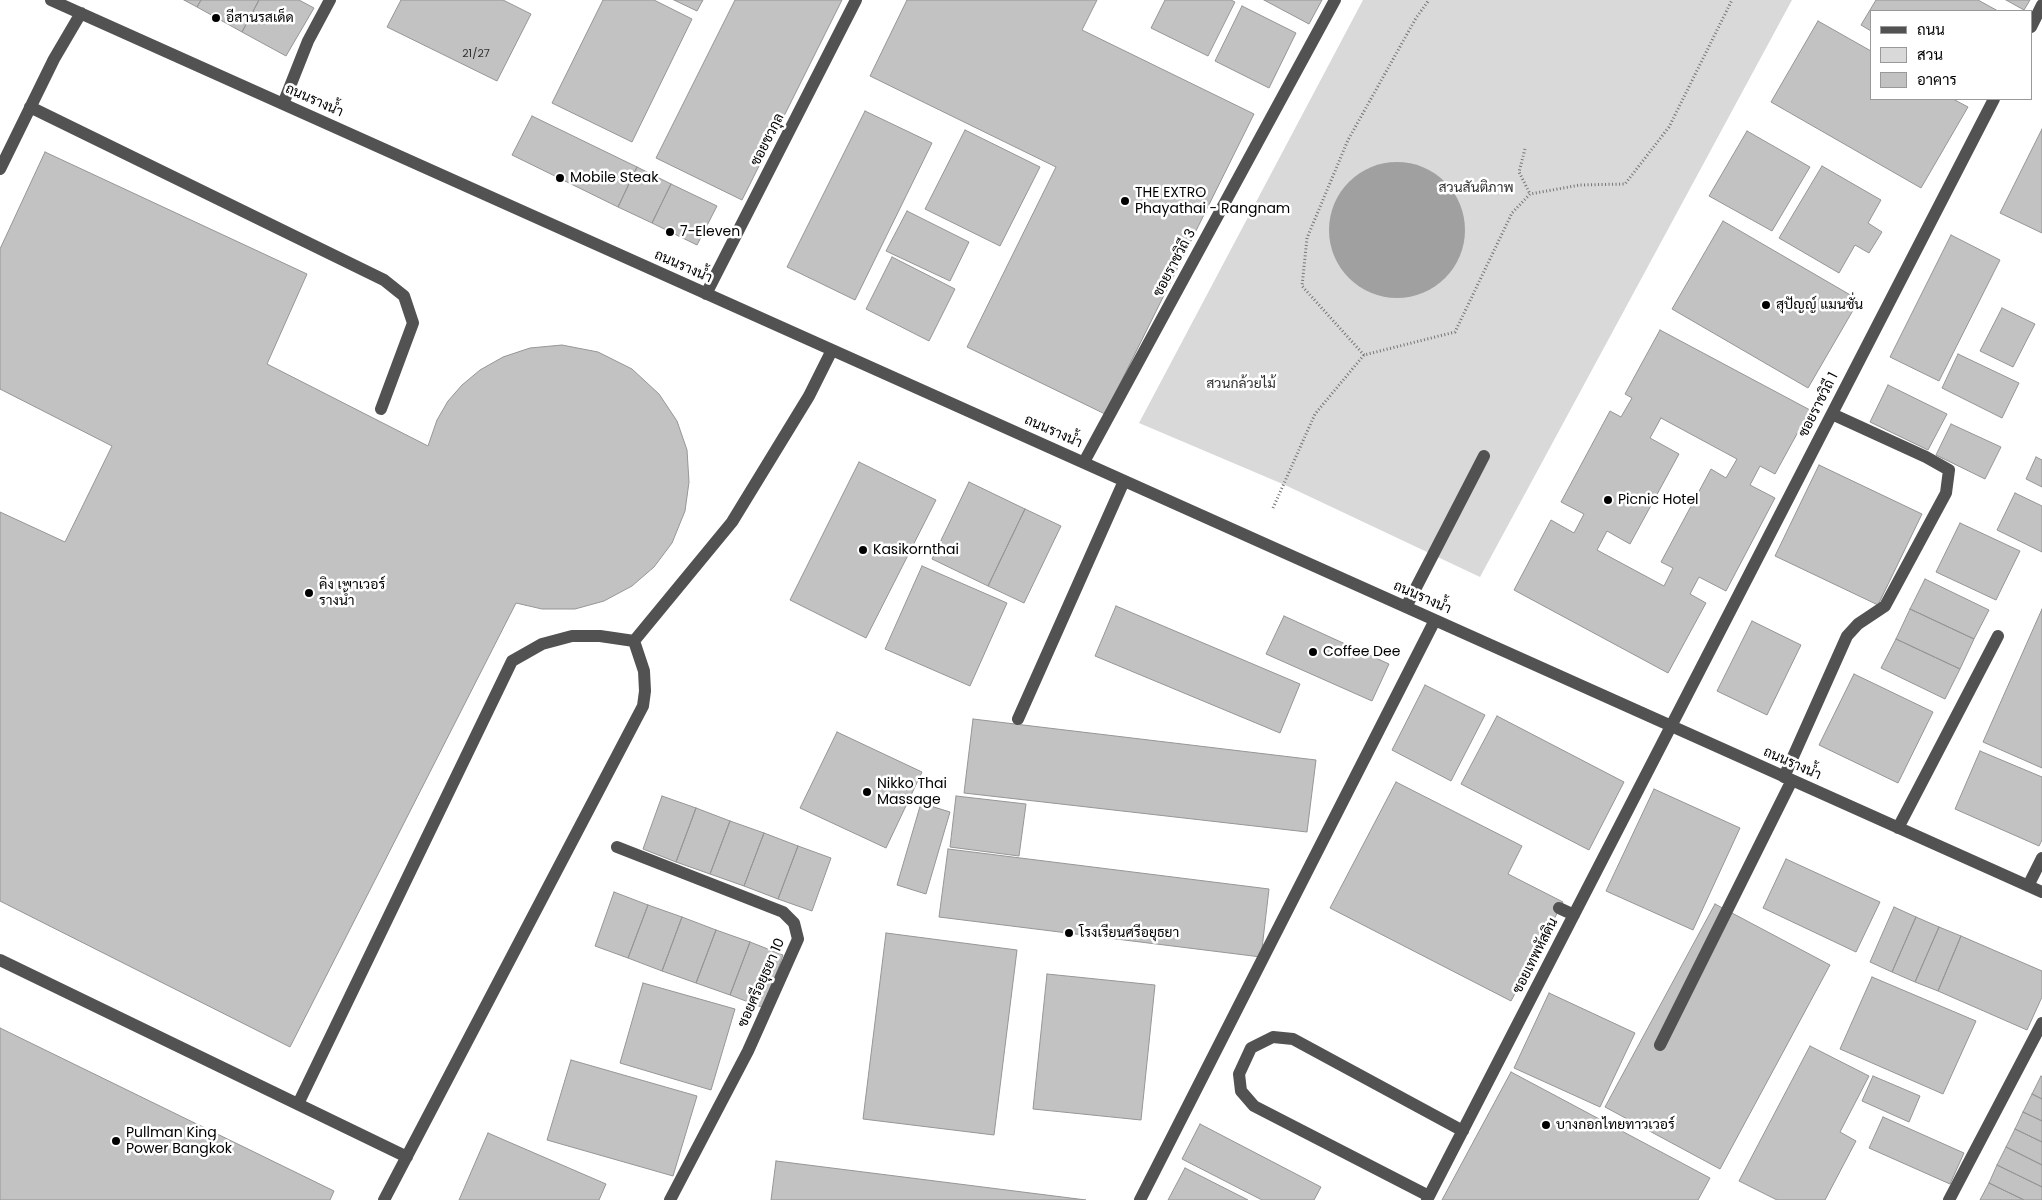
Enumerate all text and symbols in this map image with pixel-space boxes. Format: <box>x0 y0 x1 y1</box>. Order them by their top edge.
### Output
place label: อีสานรสเด็ด <box>226 10 294 26</box>
legend <box>1870 10 2032 100</box>
marker: อีสานรสเด็ด <box>210 12 222 24</box>
text: ถนน <box>1917 19 1945 40</box>
text: สวน <box>1917 44 1943 65</box>
house number: 21/27 <box>462 47 490 61</box>
text: อาคาร <box>1917 69 1957 90</box>
street label: ถนนรางน้ำ <box>282 81 346 121</box>
street label: ซอยชวกุล <box>748 111 788 169</box>
place label: Mobile Steak <box>570 170 658 186</box>
marker: Mobile Steak <box>554 172 566 184</box>
park label: สวนสันติภาพ <box>1438 180 1514 196</box>
place label: THE EXTRO Phayathai - Rangnam <box>1135 185 1290 218</box>
marker: THE EXTRO Phayathai - Rangnam <box>1119 195 1131 207</box>
place label: 7-Eleven <box>680 224 740 240</box>
marker: 7-Eleven <box>664 226 676 238</box>
street label: ซอยราชวิถี 3 <box>1150 226 1200 300</box>
street label: ถนนรางน้ำ <box>651 247 715 287</box>
place label: สุปัญญ์ แมนชั่น <box>1776 297 1863 313</box>
marker: สุปัญญ์ แมนชั่น <box>1760 299 1772 311</box>
street label: ซอยราชวิถี 1 <box>1796 370 1842 440</box>
park label: สวนกล้วยไม้ <box>1206 376 1276 392</box>
street label: ถนนรางน้ำ <box>1021 412 1085 452</box>
place label: Picnic Hotel <box>1618 492 1699 508</box>
marker: Picnic Hotel <box>1602 494 1614 506</box>
place label: Kasikornthai <box>873 542 959 558</box>
marker: Kasikornthai <box>857 544 869 556</box>
place label: คิง เพาเวอร์ รางน้ำ <box>319 577 385 610</box>
street label: ถนนรางน้ำ <box>1390 578 1454 618</box>
marker: คิง เพาเวอร์ รางน้ำ <box>303 587 315 599</box>
place label: Coffee Dee <box>1323 644 1400 660</box>
marker: Coffee Dee <box>1307 646 1319 658</box>
street label: ถนนรางน้ำ <box>1760 744 1824 784</box>
place label: Nikko Thai Massage <box>877 776 947 809</box>
marker: Nikko Thai Massage <box>861 786 873 798</box>
street label: ซอยเทพหัสดิน <box>1510 915 1562 997</box>
place label: โรงเรียนศรีอยุธยา <box>1079 925 1179 941</box>
marker: โรงเรียนศรีอยุธยา <box>1063 927 1075 939</box>
street label: ซอยศรีอยุธยา 10 <box>735 936 789 1030</box>
place label: บางกอกไทยทาวเวอร์ <box>1556 1117 1675 1133</box>
marker: บางกอกไทยทาวเวอร์ <box>1540 1119 1552 1131</box>
place label: Pullman King Power Bangkok <box>126 1125 232 1158</box>
marker: Pullman King Power Bangkok <box>110 1135 122 1147</box>

